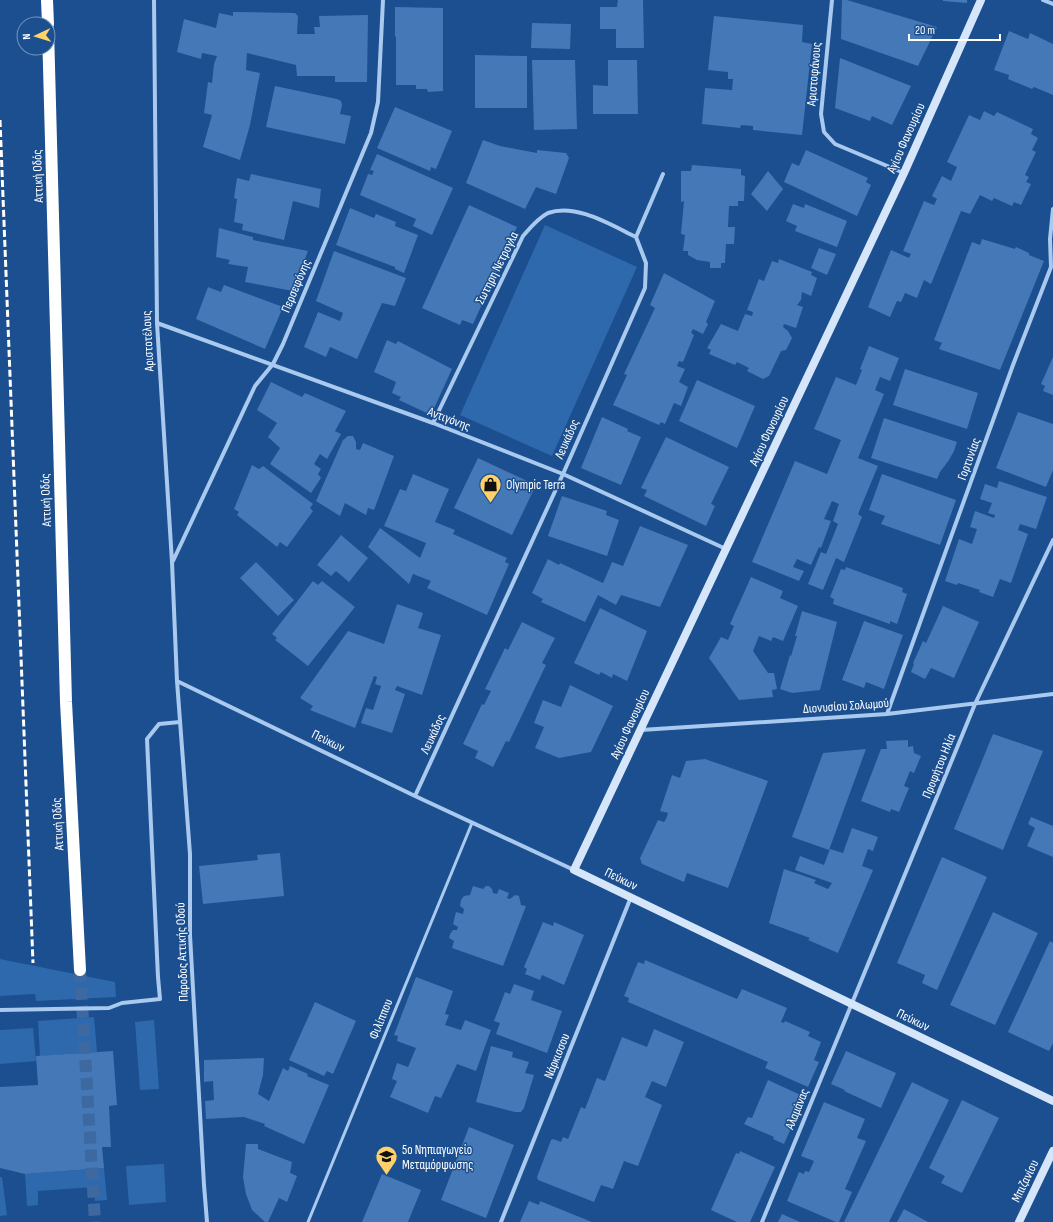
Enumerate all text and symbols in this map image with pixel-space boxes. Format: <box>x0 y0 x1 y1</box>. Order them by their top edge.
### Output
north arrow <box>16 16 56 56</box>
scale bar <box>909 16 1000 42</box>
text: 20 m <box>915 23 935 38</box>
text: N <box>20 33 33 40</box>
street label: Αριστοφάνους <box>803 41 825 108</box>
street label: Αγίου Φανουρίου <box>883 100 929 177</box>
street label: Αττική Οδός <box>29 149 47 204</box>
street label: Σωτηρη Νετρογλα <box>472 229 522 307</box>
street label: Περσεφόνης <box>278 257 314 315</box>
street label: Αριστοτέλους <box>138 310 158 373</box>
street label: Αγίου Φανουρίου <box>745 394 792 469</box>
street label: Αντιγόνης <box>424 403 473 434</box>
street label: Λευκάδος <box>551 417 583 462</box>
street label: Γορτυνίας <box>954 436 984 482</box>
shop icon: Olympic Terra <box>478 472 504 505</box>
street label: Αττική Οδός <box>37 473 55 528</box>
place label: Olympic Terra <box>506 477 565 493</box>
street label: Αγίου Φανουρίου <box>606 687 653 762</box>
street label: Διονυσίου Σολωμού <box>802 695 890 717</box>
street label: Λευκάδος <box>416 712 449 757</box>
street label: Πεύκων <box>309 726 347 756</box>
street label: Προφήτου Ηλία <box>919 731 959 801</box>
street label: Αττική Οδός <box>49 797 67 852</box>
street label: Πεύκων <box>602 864 640 894</box>
street label: Πάροδος Αττικής Οδού <box>172 902 192 1002</box>
street label: Φιλίππου <box>366 996 396 1042</box>
street label: Πεύκων <box>894 1005 932 1035</box>
street label: Νάρκισσου <box>541 1031 573 1081</box>
street label: Αλαμάνας <box>781 1086 812 1133</box>
place label: 5ο Νηπιαγωγείο Μεταμόρφωσης <box>402 1142 473 1173</box>
school or university icon: 5ο Νηπιαγωγείο Μεταμόρφωσης <box>373 1144 399 1177</box>
street label: Μπιζανίου <box>1008 1157 1042 1205</box>

